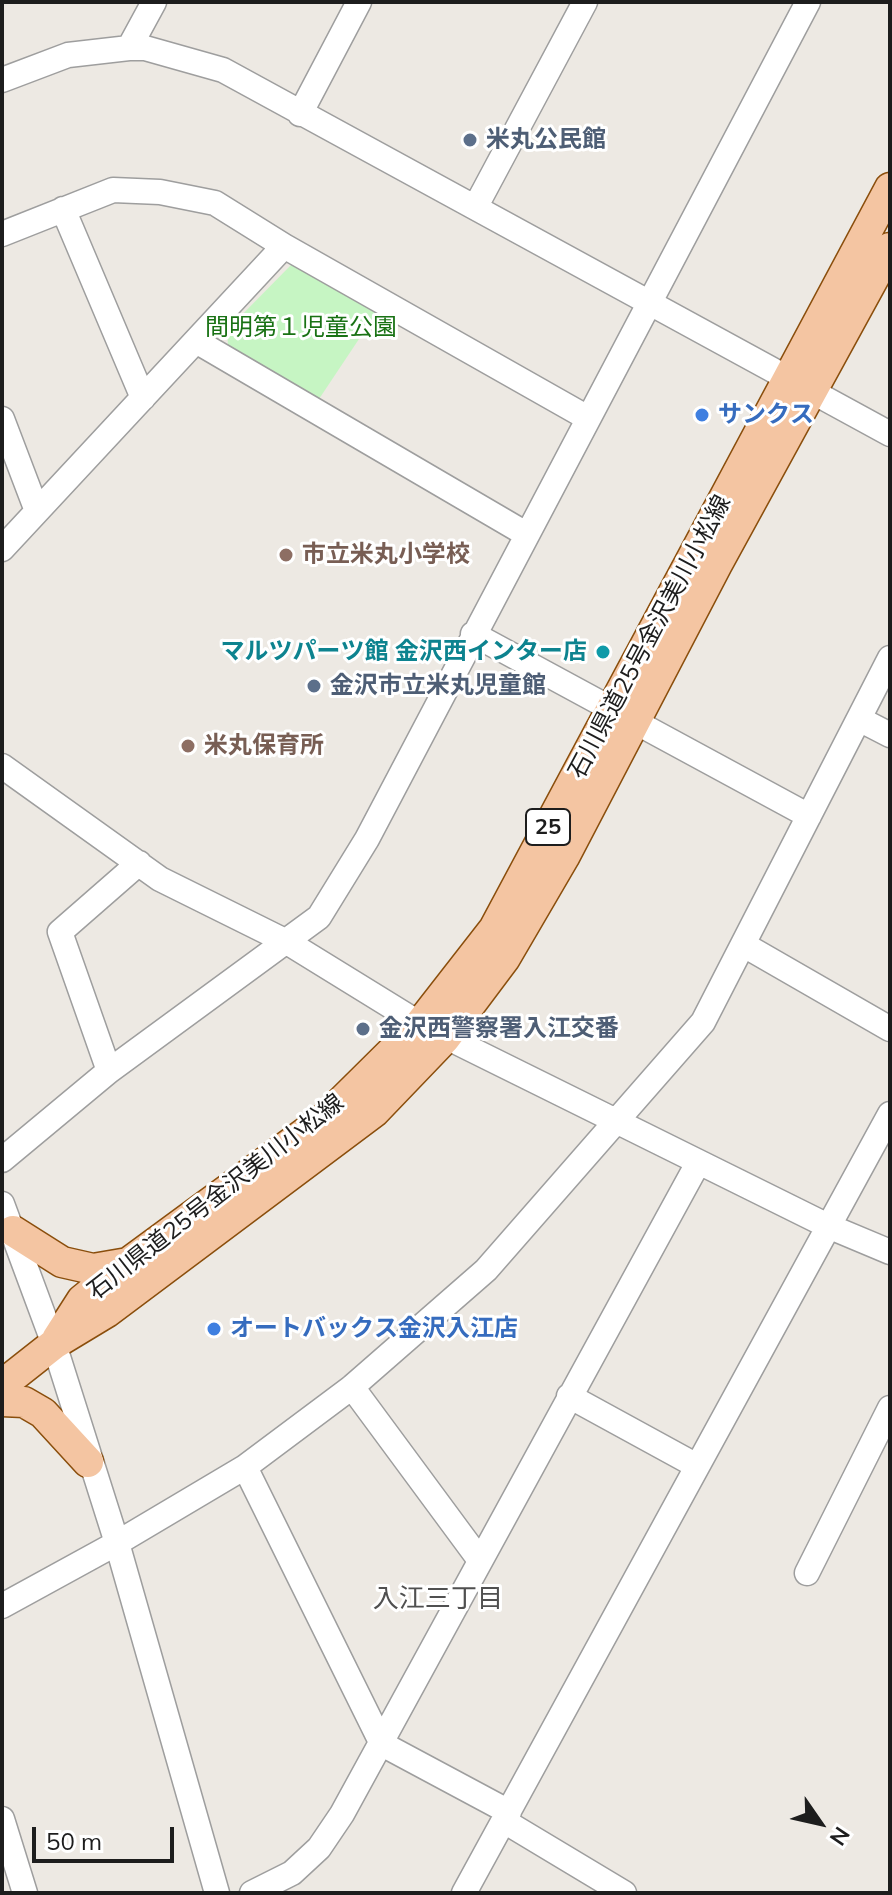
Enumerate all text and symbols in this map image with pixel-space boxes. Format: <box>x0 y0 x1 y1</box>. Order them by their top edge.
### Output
place label: 米丸公民館 <box>486 126 606 154</box>
marker: 米丸公民館 <box>461 131 479 149</box>
park label: 間明第１児童公園 <box>205 314 397 342</box>
place label: サンクス <box>718 401 814 429</box>
marker: サンクス <box>693 406 711 424</box>
street label: 石川県道25号金沢美川小松線 <box>563 490 737 784</box>
place label: 市立米丸小学校 <box>302 541 470 569</box>
marker: 市立米丸小学校 <box>277 546 295 564</box>
place label: マルツパーツ館 金沢西インター店 <box>220 638 587 666</box>
marker: マルツパーツ館 金沢西インター店 <box>594 643 612 661</box>
place label: 金沢市立米丸児童館 <box>330 672 546 700</box>
marker: 金沢市立米丸児童館 <box>305 677 323 695</box>
place label: 米丸保育所 <box>204 732 324 760</box>
marker: 米丸保育所 <box>179 737 197 755</box>
road number: 25 <box>526 809 570 845</box>
place label: 金沢西警察署入江交番 <box>379 1015 619 1043</box>
marker: 金沢西警察署入江交番 <box>354 1020 372 1038</box>
street label: 石川県道25号金沢美川小松線 <box>82 1088 350 1306</box>
place label: オートバックス金沢入江店 <box>230 1315 518 1343</box>
marker: オートバックス金沢入江店 <box>205 1320 223 1338</box>
district label: 入江三丁目 <box>373 1583 503 1615</box>
north arrow <box>780 1783 860 1863</box>
scale bar <box>36 1811 178 1861</box>
text: N <box>824 1822 856 1851</box>
text: 50 m <box>46 1826 102 1856</box>

